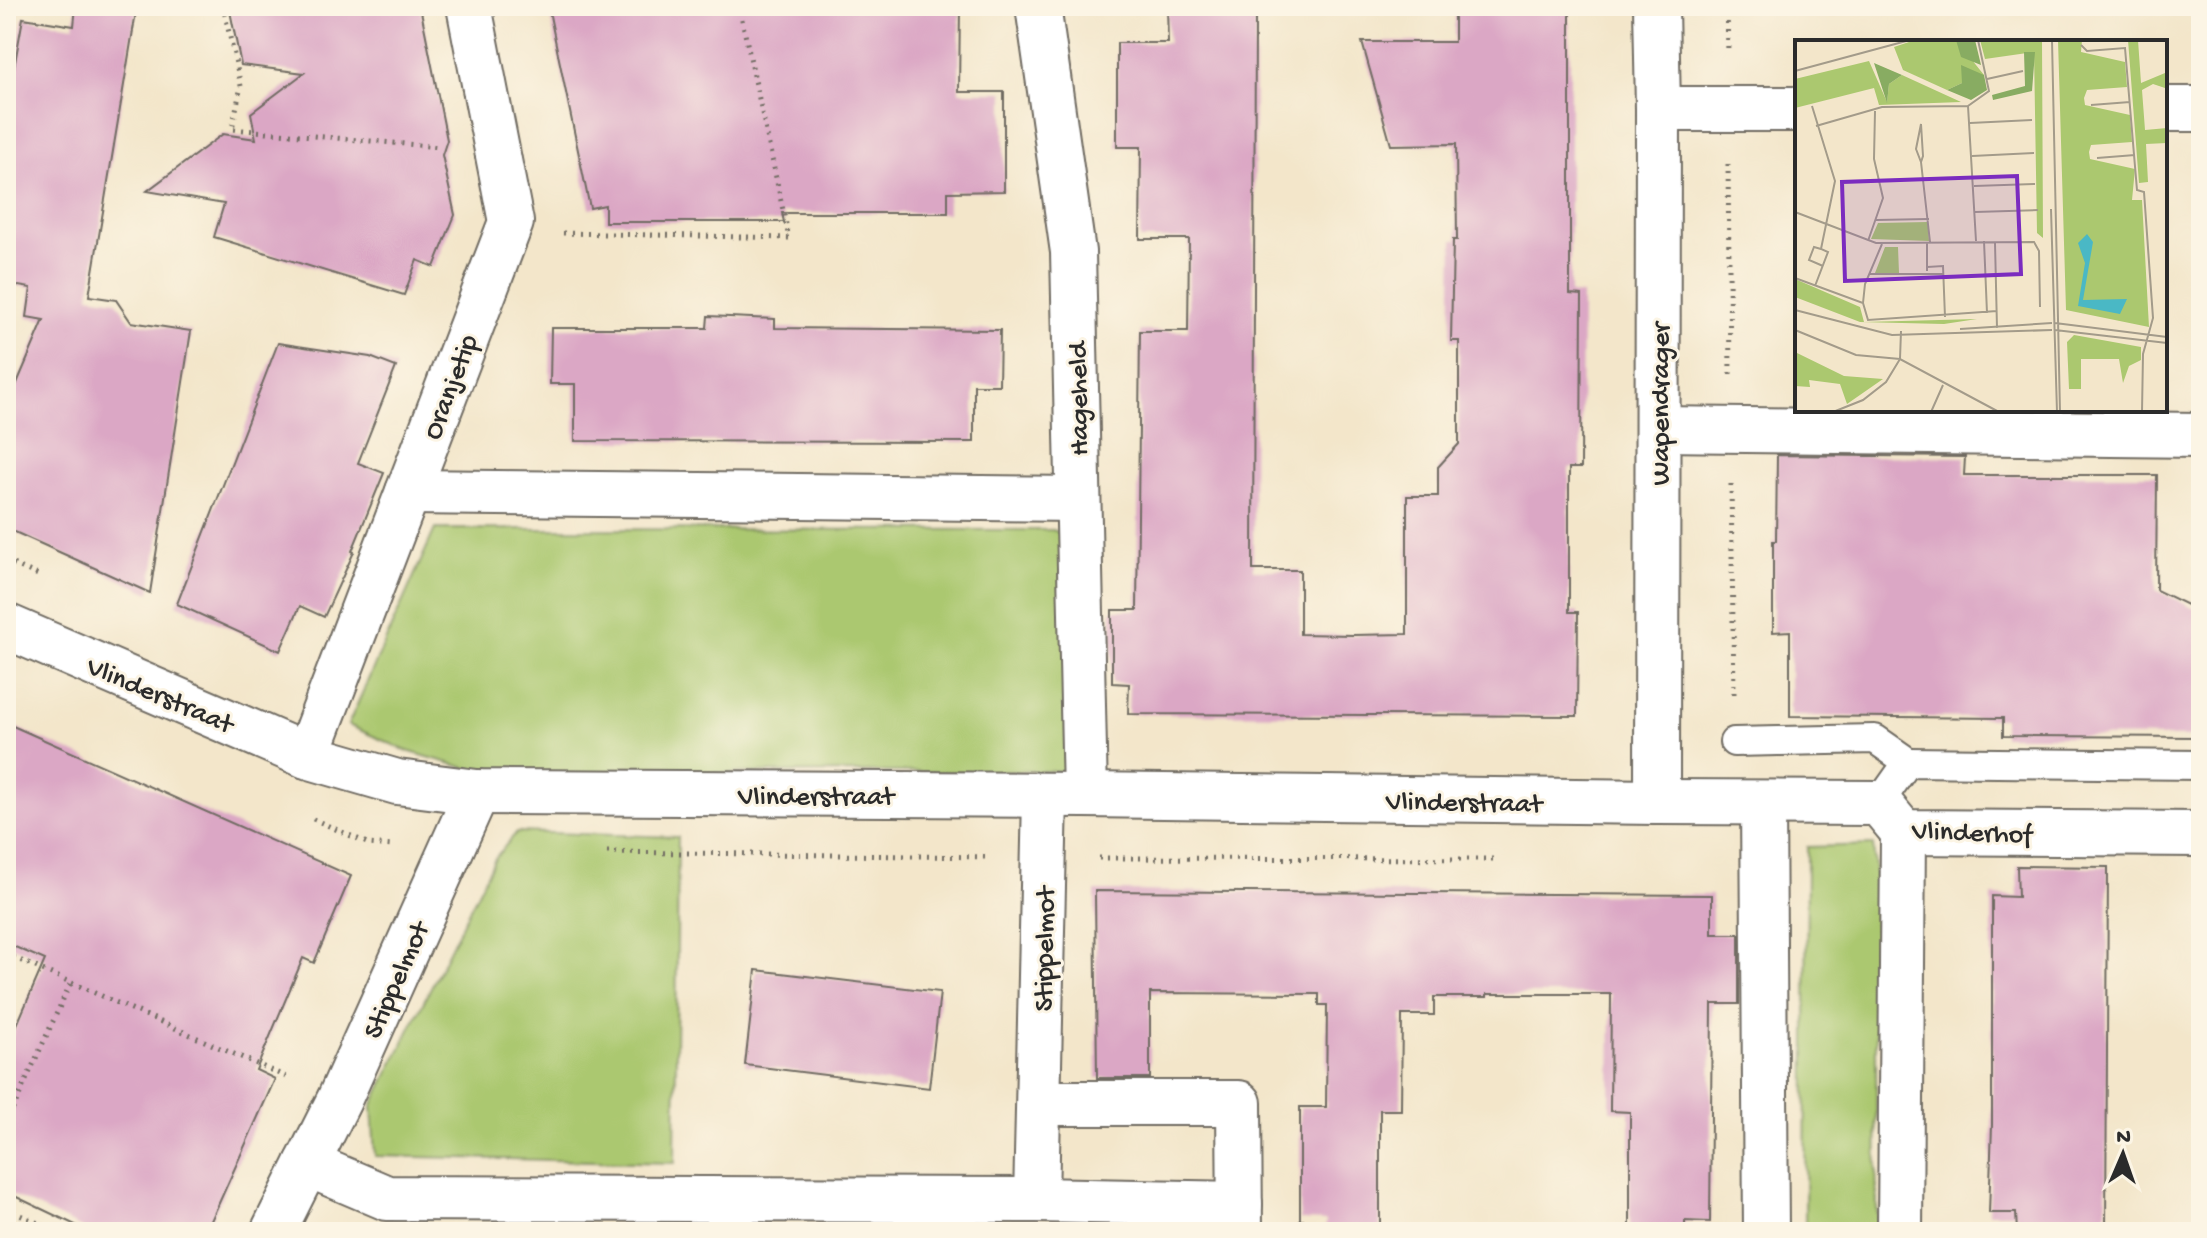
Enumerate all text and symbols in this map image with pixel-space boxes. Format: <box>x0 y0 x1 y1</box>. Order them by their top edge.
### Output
inset map <box>1795 40 2167 412</box>
street label: Wapendrager <box>1646 320 1679 486</box>
street label: Oranjetip <box>417 330 487 445</box>
street label: Hageheld <box>1063 339 1098 456</box>
street label: Vlinderstraat <box>80 651 240 744</box>
street label: Vlinderstraat <box>737 782 897 815</box>
street label: Vlinderstraat <box>1385 787 1545 822</box>
street label: Vlinderhof <box>1910 816 2035 853</box>
street label: Stippelmot <box>1029 884 1064 1012</box>
street label: Stippelmot <box>358 915 440 1044</box>
north arrow <box>2083 1114 2163 1194</box>
text: N <box>2116 1125 2131 1151</box>

